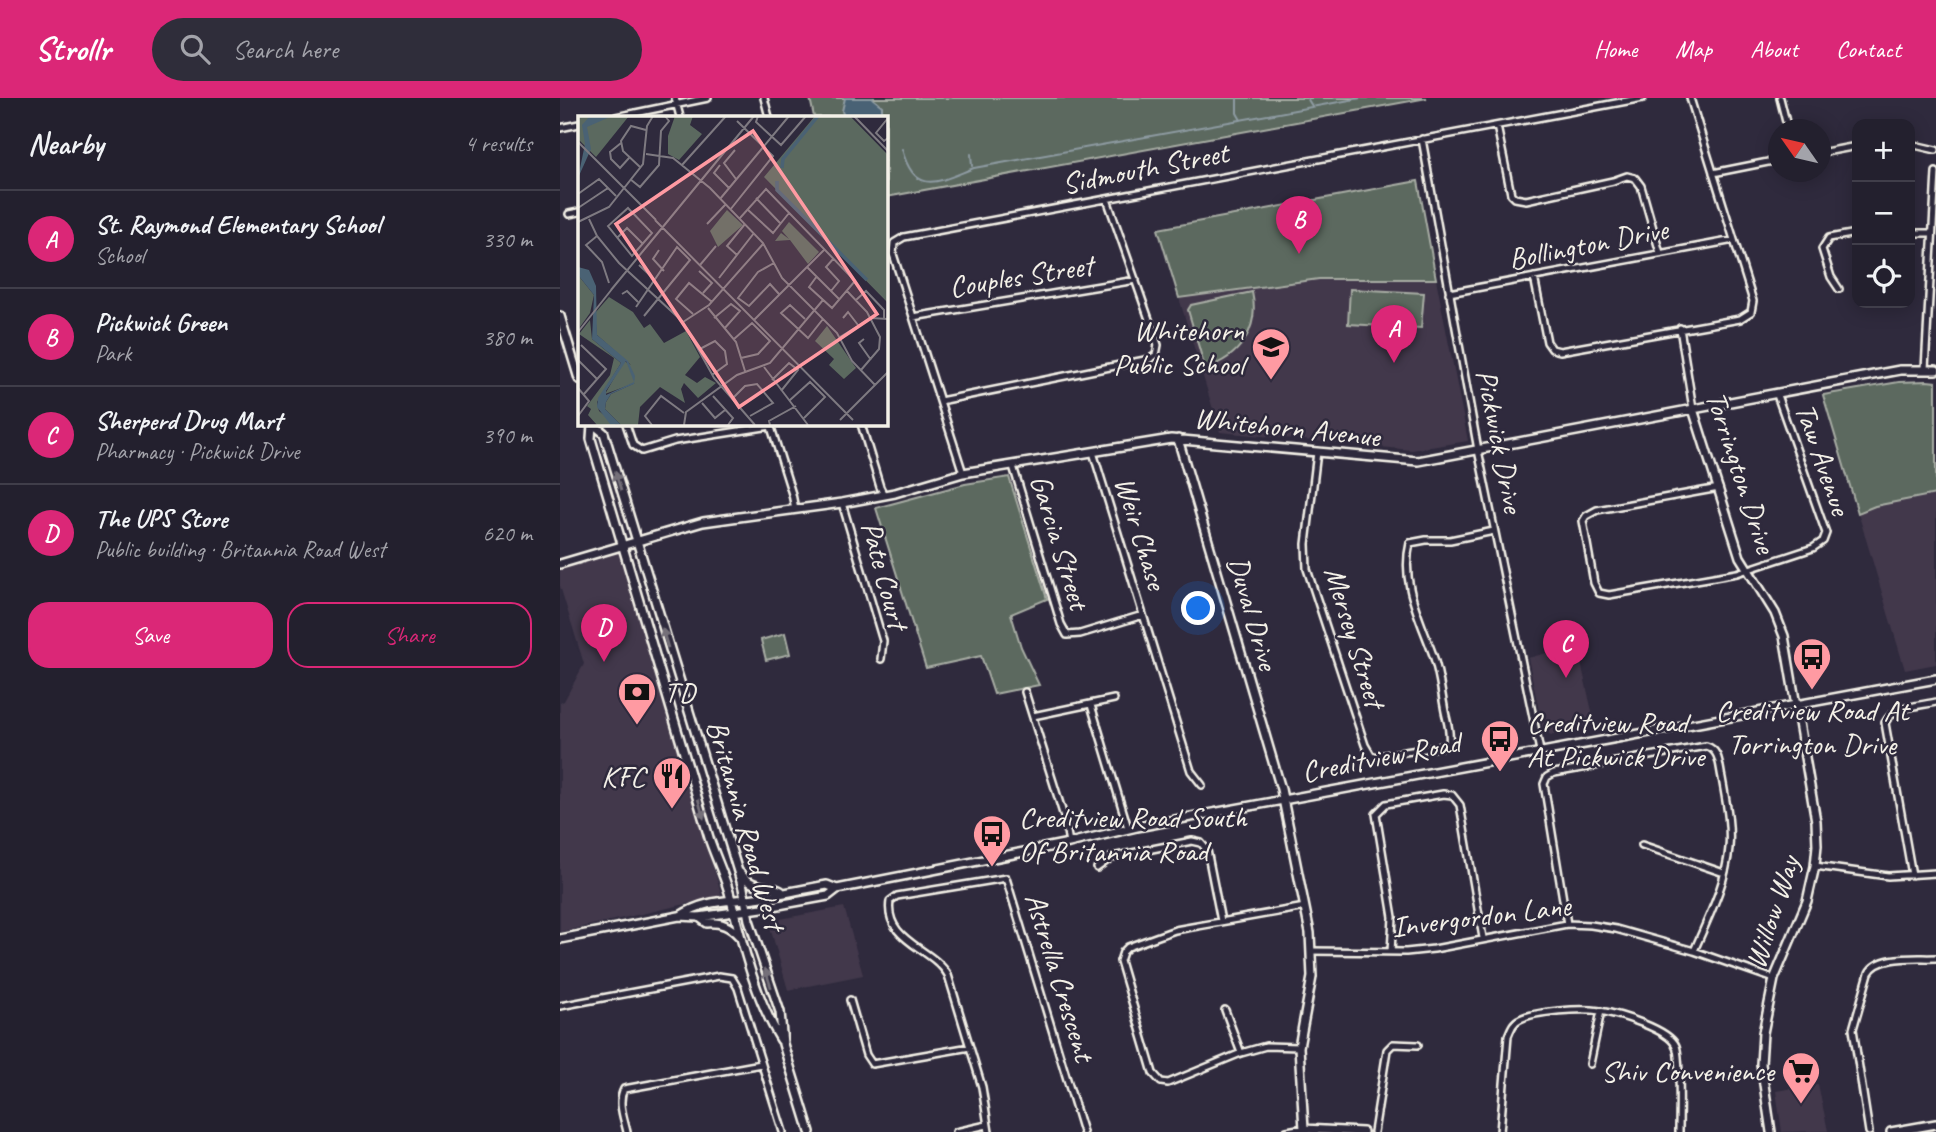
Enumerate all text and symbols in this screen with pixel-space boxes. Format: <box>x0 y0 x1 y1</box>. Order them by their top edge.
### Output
search box <box>152 18 642 81</box>
text: Strollr <box>35 28 110 70</box>
icon: search <box>176 30 214 68</box>
text: Search here <box>232 33 338 66</box>
text: Home <box>1594 34 1637 64</box>
text: Map <box>1675 34 1712 64</box>
text: About <box>1750 34 1798 64</box>
text: Contact <box>1836 34 1901 64</box>
inset map <box>578 116 887 425</box>
north arrow <box>1768 119 1831 182</box>
map controls <box>1852 119 1915 308</box>
button: + <box>1852 119 1915 182</box>
text: Nearby <box>28 125 104 163</box>
text: 4 results <box>465 129 532 158</box>
street label: Sidmouth Street <box>1059 133 1234 203</box>
button: − <box>1852 182 1915 245</box>
pin: B <box>1276 196 1322 254</box>
text: St. Raymond Elementary School <box>95 208 380 241</box>
street label: Bollington Drive <box>1505 210 1673 278</box>
text: A <box>45 225 57 254</box>
text: 330 m <box>483 225 532 254</box>
text: School <box>95 241 144 270</box>
street label: Couples Street <box>946 245 1100 306</box>
button: locate <box>1852 245 1915 308</box>
pin: A <box>1371 305 1417 363</box>
text: Pickwick Green <box>95 306 227 339</box>
place label: Whitehorn Public School <box>1114 311 1249 383</box>
text: B <box>45 323 57 352</box>
text: 380 m <box>483 323 532 352</box>
school or university icon: Whitehorn Public School <box>1250 326 1292 381</box>
text: Park <box>95 339 131 368</box>
street label: Pickwick Drive <box>1468 366 1533 518</box>
street label: Torrington Drive <box>1697 386 1786 560</box>
street label: Whitehorn Avenue <box>1192 398 1384 456</box>
street label: Taw Avenue <box>1786 398 1861 522</box>
text: Sherperd Drug Mart <box>95 404 282 437</box>
text: C <box>46 421 56 450</box>
text: 390 m <box>483 421 532 450</box>
text: Pharmacy · Pickwick Drive <box>95 437 300 466</box>
one-way arrow <box>612 470 622 491</box>
street label: Garcia Street <box>1022 470 1099 617</box>
street label: Weir Chase <box>1106 472 1177 596</box>
text: The UPS Store <box>95 502 228 535</box>
street label: Pate Court <box>852 517 919 637</box>
text: D <box>44 519 58 548</box>
text: 620 m <box>483 519 532 548</box>
text: Public building · Britannia Road West <box>95 535 385 564</box>
street label: Duval Drive <box>1219 552 1288 676</box>
street label: Mersey Street <box>1316 562 1396 716</box>
your location <box>1181 591 1215 625</box>
button: Save <box>28 602 273 668</box>
button: Share <box>287 602 532 668</box>
pin: D <box>581 604 627 662</box>
pin: C <box>1543 620 1589 678</box>
one-way arrow <box>660 627 670 648</box>
bus stop icon: Creditview Road At Torrington Drive <box>1791 636 1833 691</box>
bank icon: TD <box>616 671 658 726</box>
place label: TD <box>664 673 698 711</box>
place label: Creditview Road At Torrington Drive <box>1716 691 1911 763</box>
place label: Creditview Road At Pickwick Drive <box>1527 703 1706 775</box>
street label: Britannia Road West <box>698 716 795 938</box>
bus stop icon: Creditview Road At Pickwick Drive <box>1479 718 1521 773</box>
street label: Creditview Road <box>1299 722 1468 791</box>
restaurant icon: KFC <box>651 755 693 810</box>
place label: KFC <box>601 757 649 795</box>
place label: Creditview Road South Of Britannia Road <box>1019 798 1248 870</box>
one-way arrow <box>697 799 707 820</box>
bus stop icon: Creditview Road South Of Britannia Road <box>971 813 1013 868</box>
street label: Willow Way <box>1736 848 1809 973</box>
street label: Invergordon Lane <box>1389 886 1575 946</box>
street label: Astrella Crescent <box>1016 888 1104 1069</box>
one-way arrow <box>762 967 773 988</box>
supermarket icon: Shiv Convenience <box>1780 1050 1822 1105</box>
place label: Shiv Convenience <box>1601 1052 1776 1090</box>

